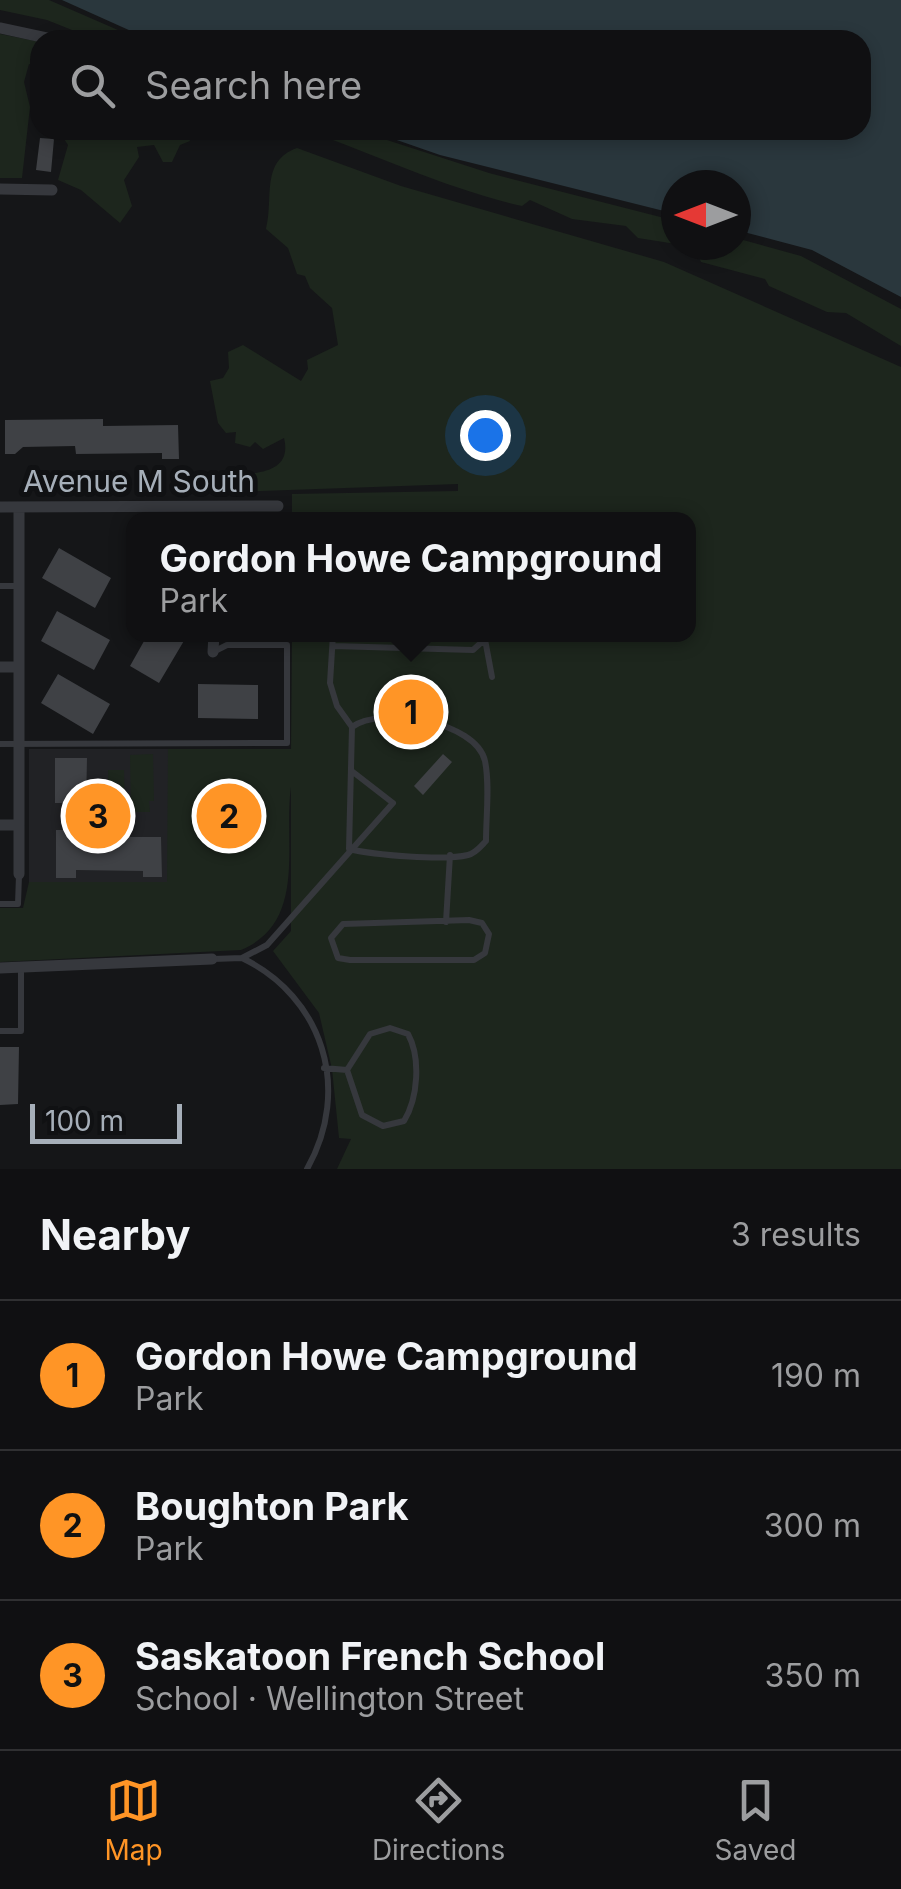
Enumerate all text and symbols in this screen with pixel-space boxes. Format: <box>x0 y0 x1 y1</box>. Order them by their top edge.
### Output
search box <box>30 30 871 140</box>
icon: search <box>65 58 120 113</box>
text: Search here <box>145 62 362 108</box>
north arrow <box>661 170 751 260</box>
your location <box>460 410 511 461</box>
street label: Avenue M South <box>23 463 255 499</box>
popup <box>126 512 696 642</box>
text: Gordon Howe Campground <box>160 535 662 581</box>
text: Park <box>160 581 228 620</box>
pin: 1 <box>378 674 444 750</box>
pin: 3 <box>66 778 130 854</box>
pin: 2 <box>196 778 262 854</box>
scale bar <box>30 1099 182 1144</box>
text: 100 m <box>45 1104 124 1138</box>
text: Nearby <box>40 1209 191 1260</box>
text: 3 results <box>731 1215 861 1254</box>
text: Gordon Howe Campground <box>135 1333 638 1379</box>
text: 1 <box>66 1356 79 1395</box>
text: 190 m <box>771 1356 861 1395</box>
text: Park <box>135 1379 204 1418</box>
text: Boughton Park <box>135 1483 409 1529</box>
text: 2 <box>62 1506 83 1545</box>
text: 300 m <box>764 1506 861 1545</box>
text: Park <box>135 1529 204 1568</box>
text: Saskatoon French School <box>135 1633 605 1679</box>
text: 3 <box>62 1656 83 1695</box>
text: 350 m <box>765 1656 861 1695</box>
text: School · Wellington Street <box>135 1679 524 1718</box>
tab: Map <box>105 1773 163 1867</box>
tab: Directions <box>372 1773 505 1867</box>
tab: Saved <box>714 1773 796 1867</box>

